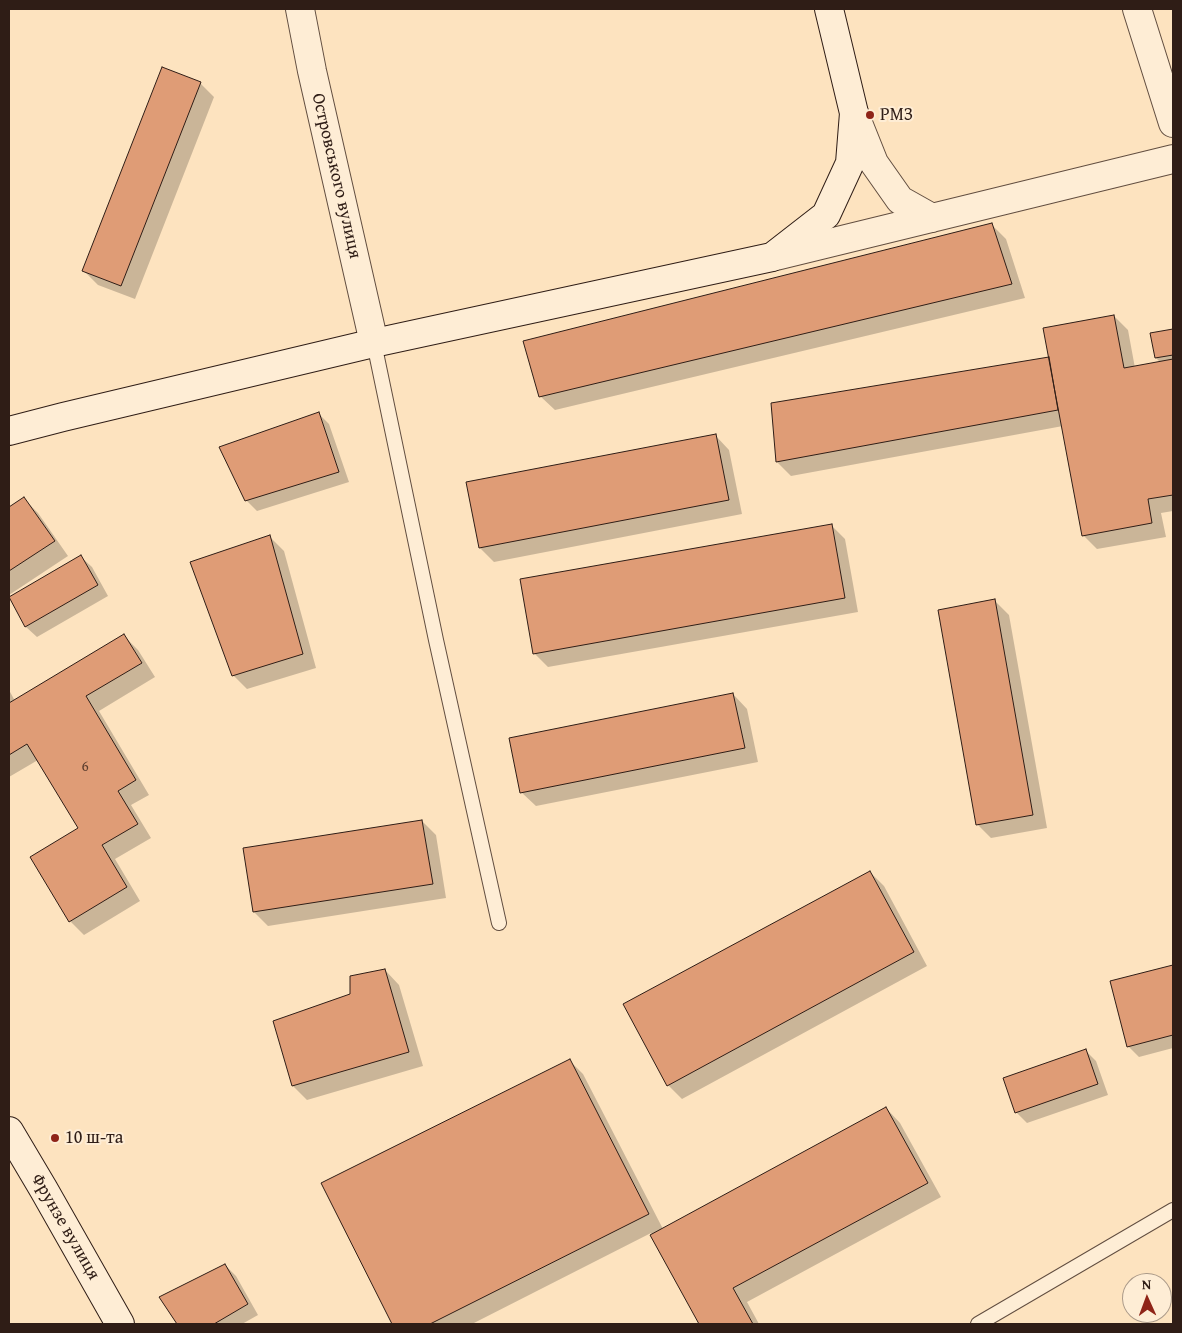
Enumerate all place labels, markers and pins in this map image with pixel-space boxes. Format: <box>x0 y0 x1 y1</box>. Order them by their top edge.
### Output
place label: РМЗ <box>880 104 913 126</box>
marker: РМЗ <box>864 109 876 121</box>
place label: 10 ш-та <box>65 1127 123 1149</box>
marker: 10 ш-та <box>49 1132 61 1144</box>

